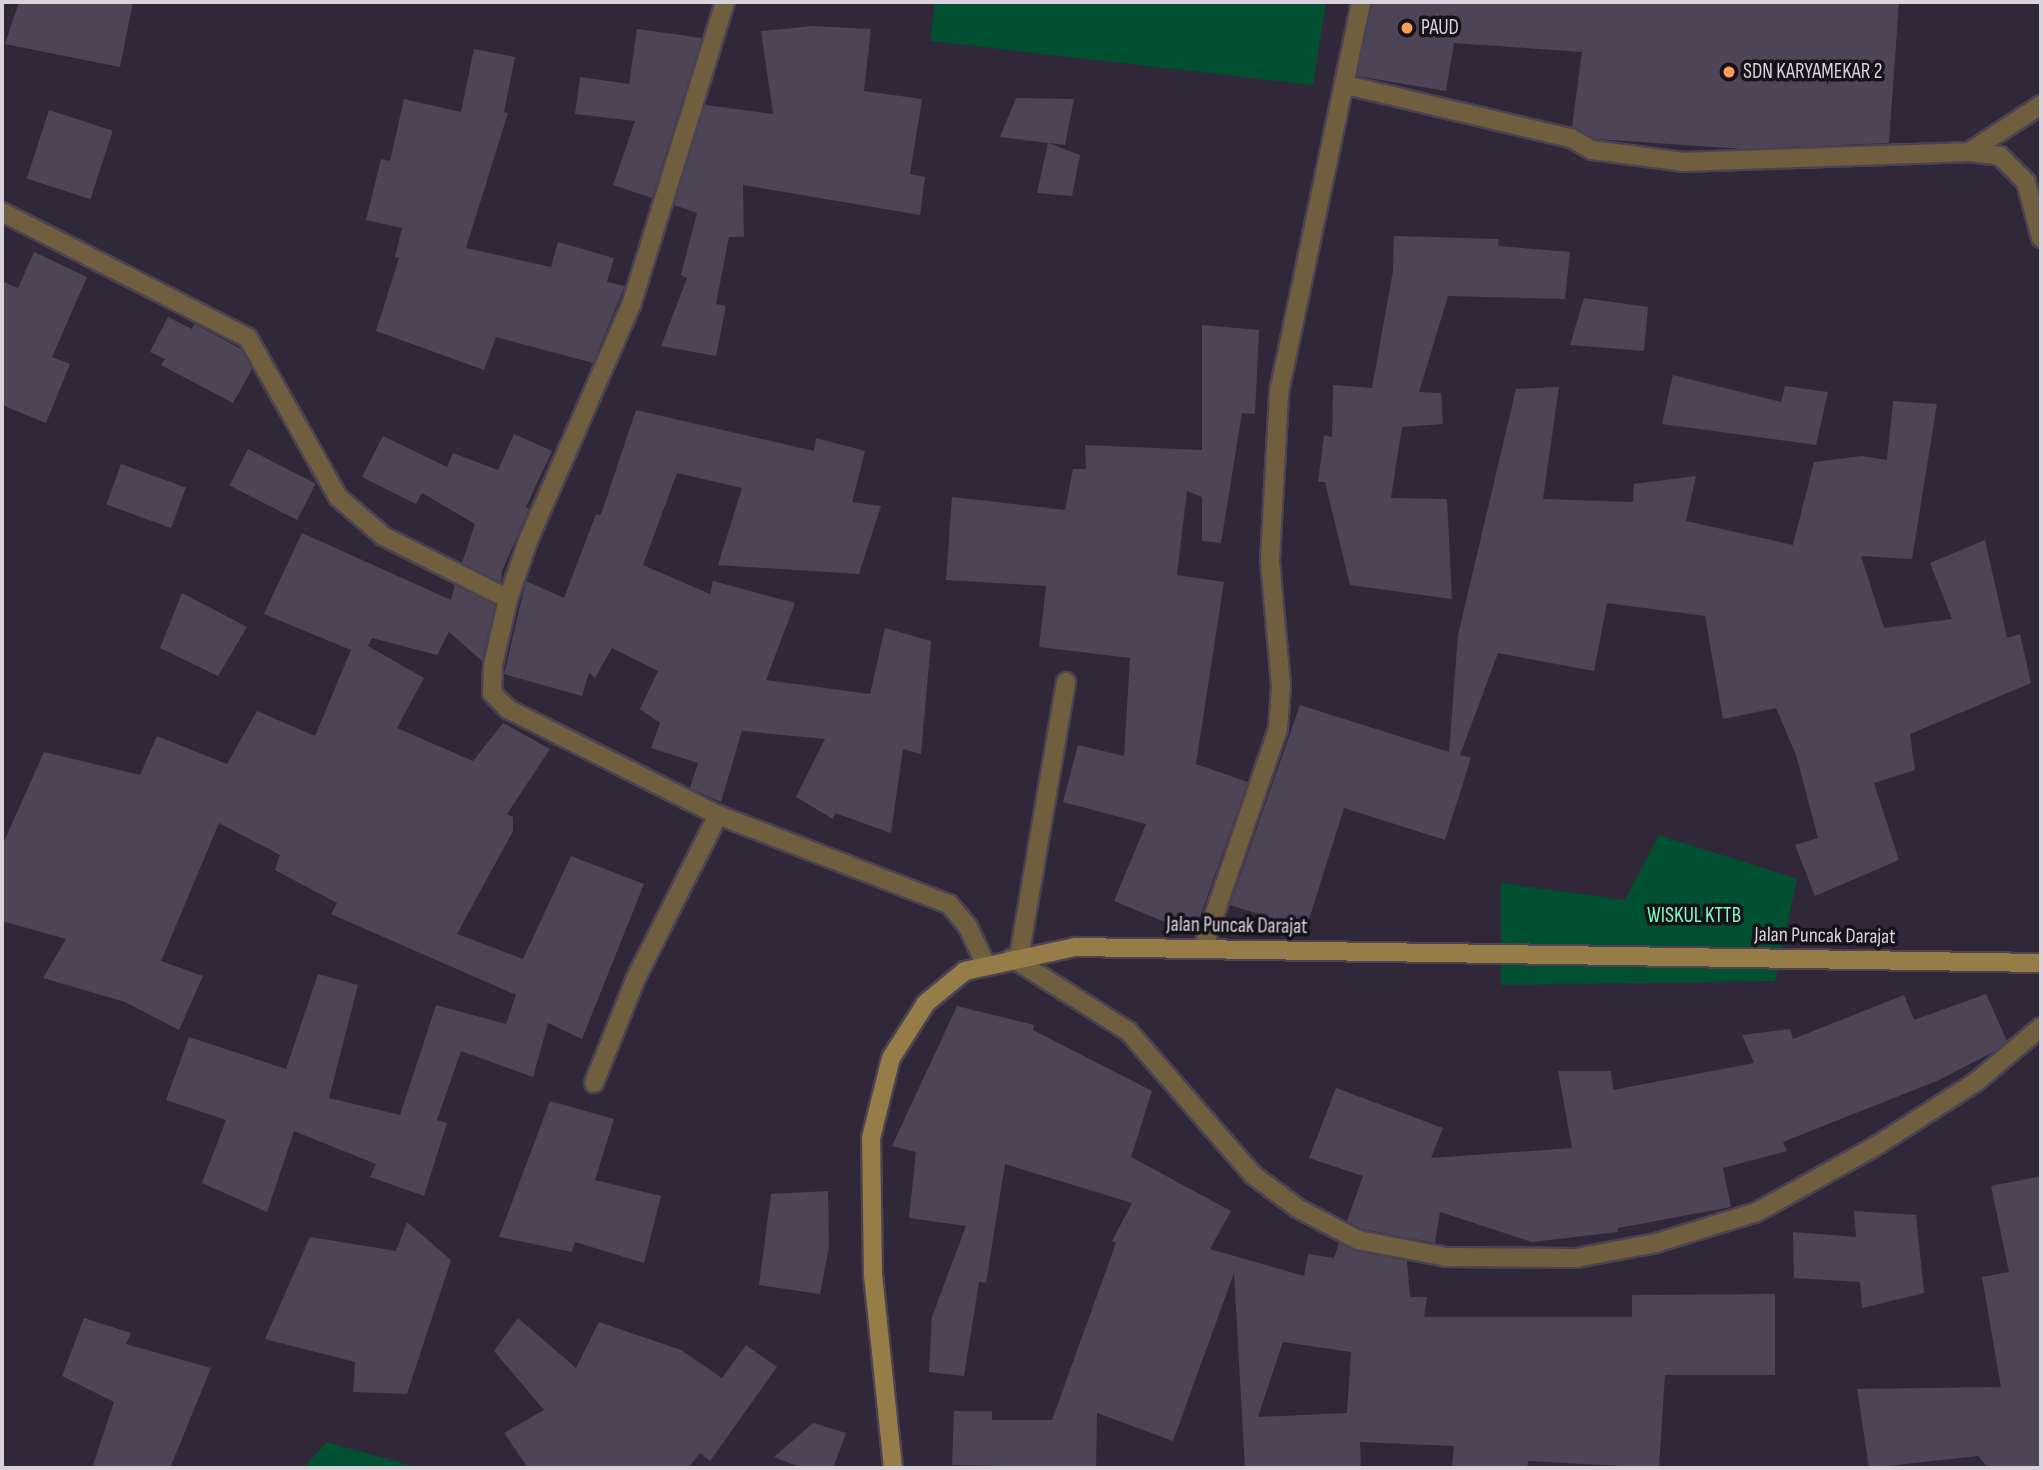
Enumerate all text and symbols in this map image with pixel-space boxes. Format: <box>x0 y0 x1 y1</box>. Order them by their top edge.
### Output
place label: PAUD <box>1421 15 1459 41</box>
marker: PAUD <box>1399 20 1415 36</box>
place label: SDN KARYAMEKAR 2 <box>1743 59 1883 85</box>
marker: SDN KARYAMEKAR 2 <box>1721 64 1737 80</box>
park label: WISKUL KTTB <box>1647 903 1741 929</box>
street label: Jalan Puncak Darajat <box>1166 912 1308 940</box>
street label: Jalan Puncak Darajat <box>1754 922 1896 950</box>

